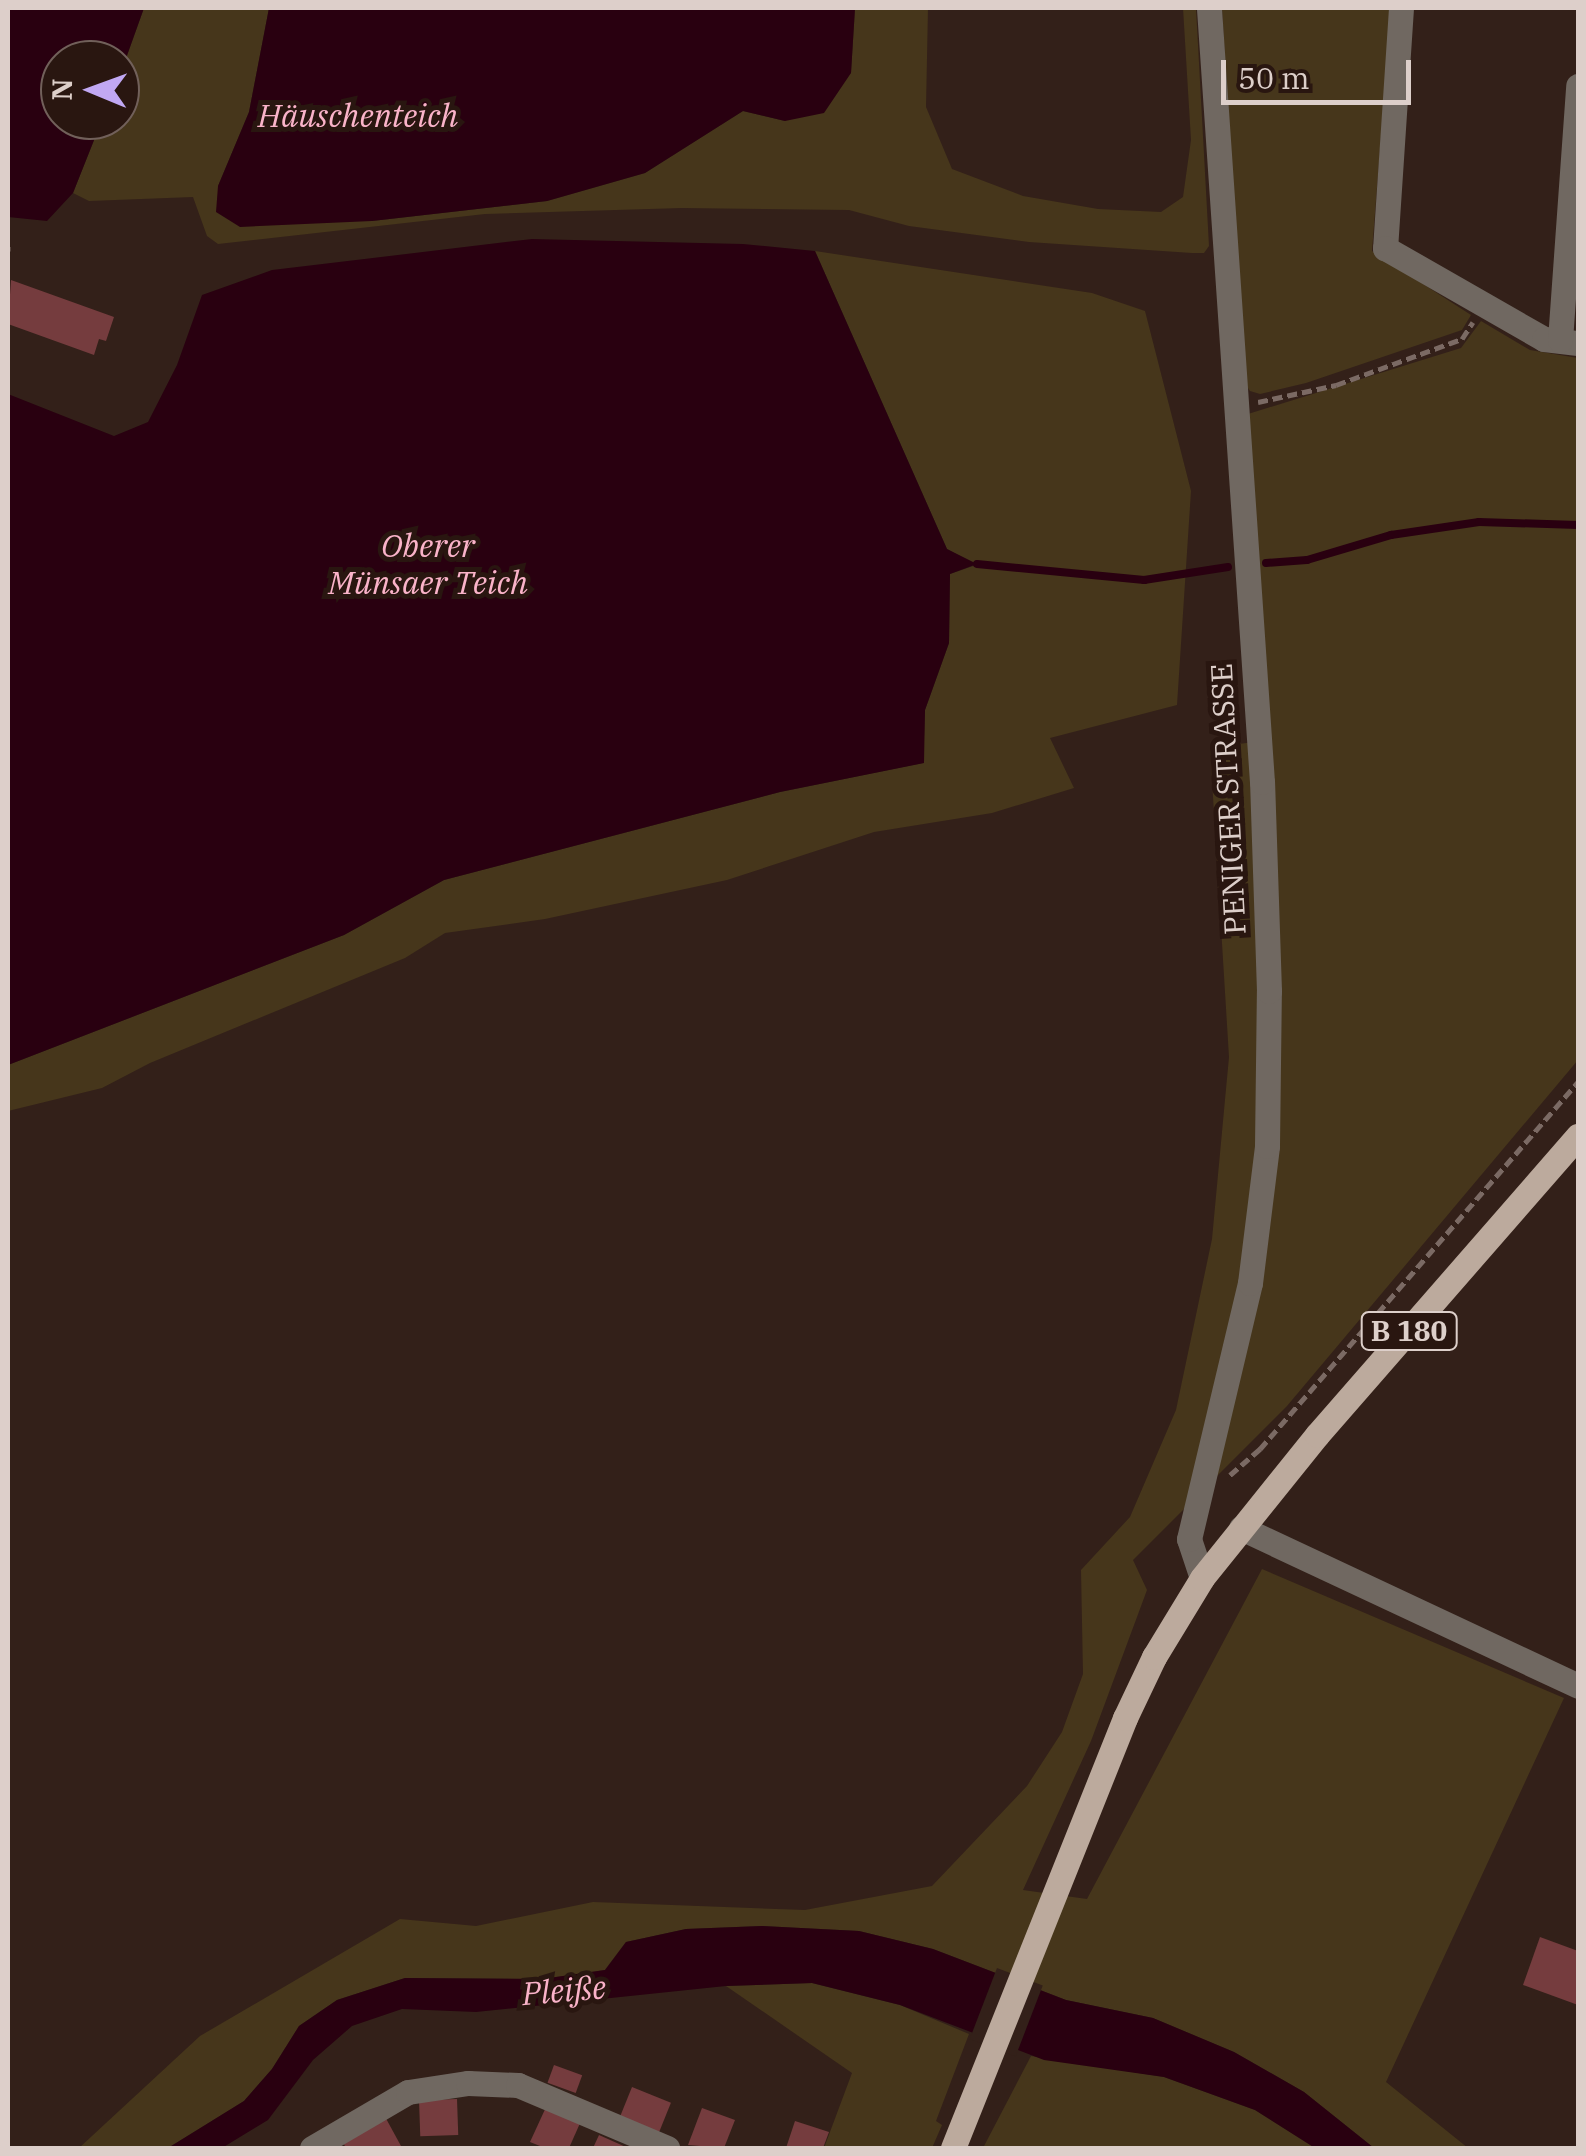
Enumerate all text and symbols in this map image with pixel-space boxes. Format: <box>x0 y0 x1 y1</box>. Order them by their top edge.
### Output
north arrow <box>40 40 140 140</box>
scale bar <box>1226 40 1416 102</box>
text: 50 m <box>1238 58 1310 97</box>
text: N <box>43 78 80 101</box>
water label: Häuschenteich <box>258 96 458 134</box>
water label: Oberer Münsaer Teich <box>328 527 528 602</box>
street label: PENIGER STRASSE <box>1203 662 1253 936</box>
road number: B 180 <box>1359 1308 1459 1354</box>
water label: Pleiße <box>520 1967 608 2013</box>

